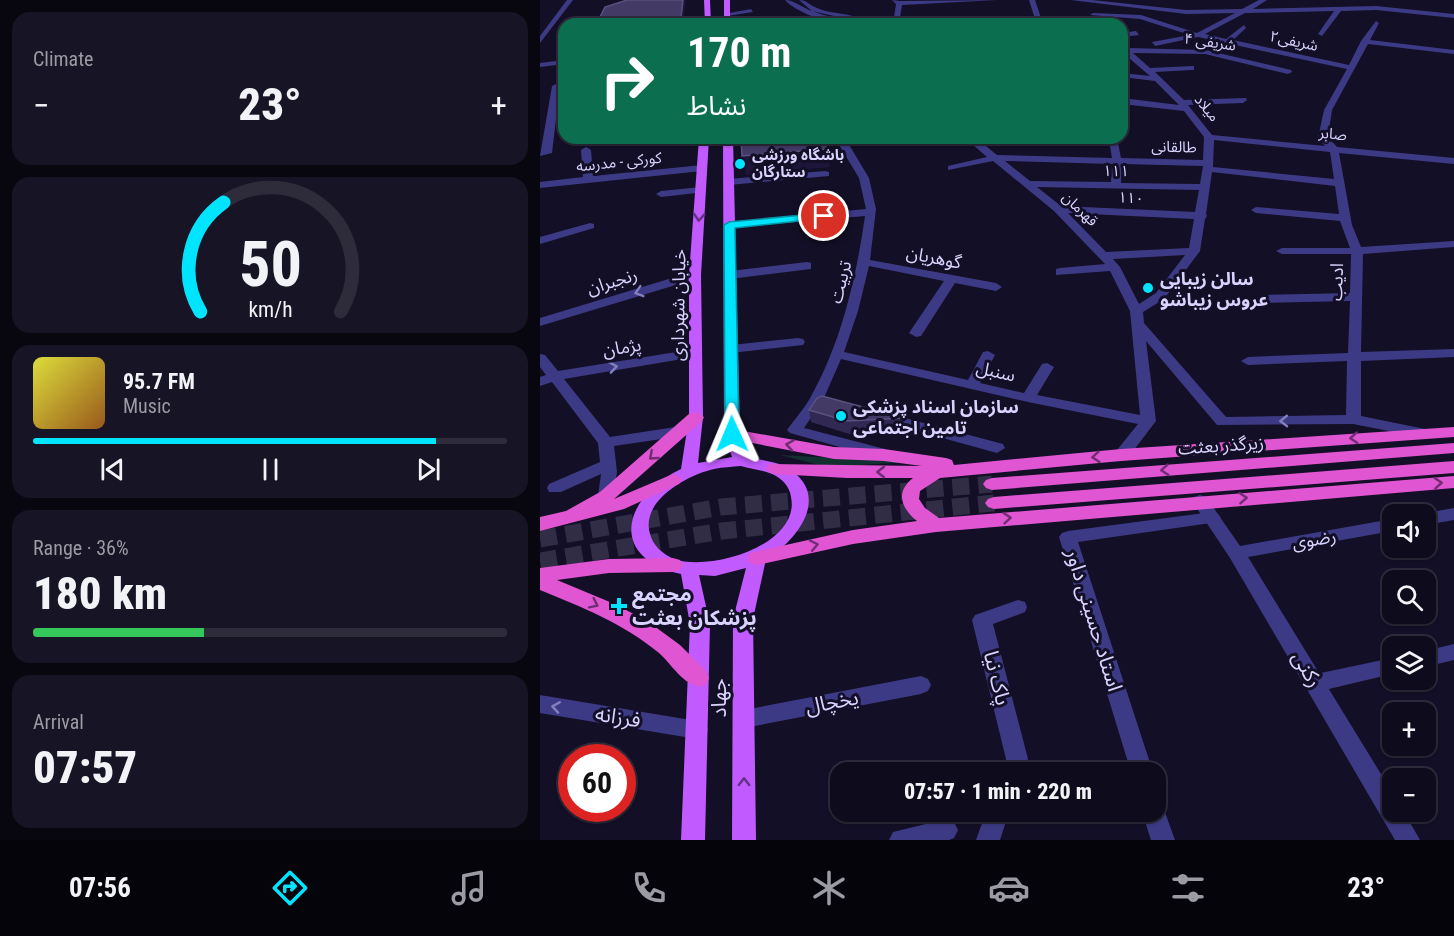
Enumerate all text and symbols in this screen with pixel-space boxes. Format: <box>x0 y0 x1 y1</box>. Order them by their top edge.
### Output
street label: شریفی۲ <box>1268 27 1320 55</box>
text: 170 m <box>687 28 792 77</box>
street label: شریفی ۴ <box>1183 29 1237 55</box>
icon: right <box>588 42 666 120</box>
text: Climate <box>33 47 93 71</box>
text: 23° <box>238 78 302 131</box>
text: − <box>33 86 50 125</box>
text: + <box>491 86 507 125</box>
text: نشاط <box>687 90 746 122</box>
street label: میلاد <box>1191 91 1223 125</box>
street label: صابر <box>1317 123 1348 144</box>
street label: طالقانی <box>1151 138 1197 156</box>
place label: باشگاه ورزشی ستارگان <box>752 146 844 181</box>
street label: کورکی - مدرسه <box>575 148 663 175</box>
marker: باشگاه ورزشی ستارگان <box>733 157 747 171</box>
street label: ۱۱۱ <box>1103 162 1129 180</box>
street label: قهرمان <box>1058 188 1102 230</box>
street label: ۱۱۰ <box>1118 188 1144 208</box>
pin <box>798 190 849 241</box>
icon: arrive <box>807 199 840 232</box>
one-way arrow <box>693 213 706 222</box>
text: 50 <box>238 228 302 301</box>
street label: گوهریان <box>904 241 964 274</box>
street label: خیابان شهرداری <box>667 249 690 361</box>
street label: تربیت <box>825 258 856 306</box>
street label: رنجبران <box>584 263 640 300</box>
street label: ادیب <box>1325 263 1347 301</box>
place label: سالن زیبایی عروس زیباشو <box>1160 268 1268 311</box>
marker: سالن زیبایی عروس زیباشو <box>1141 281 1155 295</box>
one-way arrow <box>634 285 645 297</box>
text: km/h <box>248 297 292 322</box>
street label: پژمان <box>601 334 643 362</box>
street label: سنبل <box>974 356 1018 387</box>
one-way arrow <box>609 361 618 373</box>
text: 95.7 FM <box>123 369 195 394</box>
text: Music <box>123 394 171 418</box>
place label: سازمان اسناد پزشکی تامین اجتماعی <box>853 396 1019 438</box>
position arrow <box>700 402 764 466</box>
marker: سازمان اسناد پزشکی تامین اجتماعی <box>834 409 848 423</box>
one-way arrow <box>1279 414 1288 427</box>
one-way arrow <box>1349 431 1358 444</box>
street label: زیرگذر بعثت <box>1177 432 1265 459</box>
one-way arrow <box>786 440 795 452</box>
one-way arrow <box>649 449 660 460</box>
one-way arrow <box>1092 450 1101 463</box>
icon: previous <box>96 453 129 486</box>
icon: pause <box>254 453 287 486</box>
icon: next <box>412 453 445 486</box>
one-way arrow <box>1161 464 1170 477</box>
one-way arrow <box>877 466 886 478</box>
one-way arrow <box>1433 477 1442 490</box>
one-way arrow <box>1239 492 1248 505</box>
map controls <box>1382 504 1436 822</box>
button: sound <box>1382 504 1436 558</box>
one-way arrow <box>1003 512 1012 525</box>
street label: رضوی <box>1290 525 1338 554</box>
text: Range · 36% <box>33 536 129 560</box>
one-way arrow <box>809 540 819 553</box>
street label: استاد حسینی داور <box>1061 545 1127 694</box>
text: 180 km <box>33 567 167 620</box>
button: search <box>1382 570 1436 624</box>
place label: مجتمع پزشکان بعثت <box>632 582 757 632</box>
one-way arrow <box>588 597 599 608</box>
marker: مجتمع پزشکان بعثت <box>610 597 628 615</box>
button: layers <box>1382 636 1436 690</box>
street label: رکنی <box>1287 646 1327 692</box>
street label: پاک نیا <box>978 648 1015 708</box>
street label: جهاد <box>707 678 731 718</box>
street label: یخچال <box>803 685 861 720</box>
one-way arrow <box>551 701 561 714</box>
street label: فرزانه <box>594 702 642 732</box>
button: + <box>1382 702 1436 756</box>
text: Arrival <box>33 710 84 734</box>
text: 07:57 <box>33 741 137 794</box>
speed limit sign: 60 <box>558 744 636 822</box>
button: − <box>1382 768 1436 822</box>
one-way arrow <box>738 777 750 786</box>
text: 07:57 · 1 min · 220 m <box>904 779 1092 804</box>
icon: directions <box>269 867 311 909</box>
icon: music <box>448 867 490 909</box>
icon: phone <box>628 867 670 909</box>
icon: climate <box>808 867 850 909</box>
icon: car <box>988 867 1030 909</box>
icon: filters <box>1167 867 1209 909</box>
text: 07:56 <box>69 872 131 904</box>
text: 23° <box>1347 872 1385 904</box>

